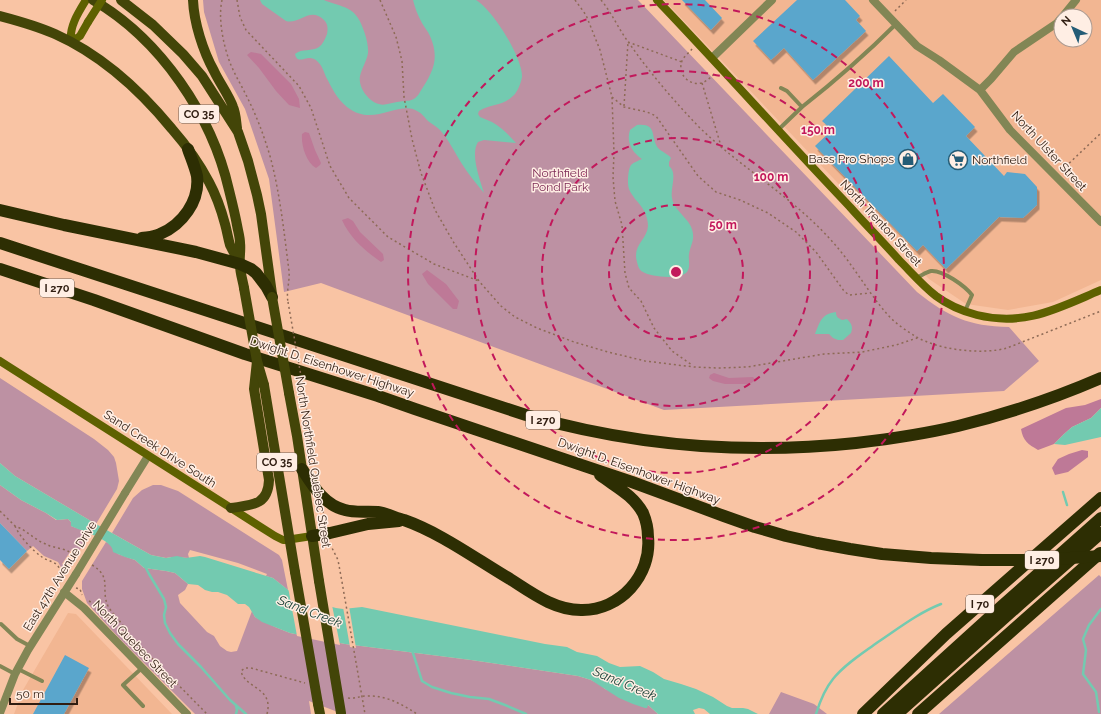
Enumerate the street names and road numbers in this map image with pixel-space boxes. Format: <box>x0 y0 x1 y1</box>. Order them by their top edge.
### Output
road number: CO 35 <box>179 105 219 123</box>
street label: North Ulster Street <box>1008 108 1090 194</box>
street label: North Trenton Street <box>837 177 925 269</box>
road number: I 270 <box>40 279 74 297</box>
street label: Dwight D. Eisenhower Highway <box>248 334 416 400</box>
street label: North Northfield Quebec Street <box>293 375 333 549</box>
street label: Sand Creek Drive South <box>101 407 219 491</box>
road number: I 270 <box>526 411 560 429</box>
street label: Dwight D. Eisenhower Highway <box>556 435 722 507</box>
road number: CO 35 <box>257 453 297 471</box>
street label: East 47th Avenue Drive <box>20 518 100 634</box>
road number: I 270 <box>1025 551 1059 569</box>
road number: I 70 <box>966 595 994 613</box>
street label: North Quebec Street <box>90 598 180 690</box>

